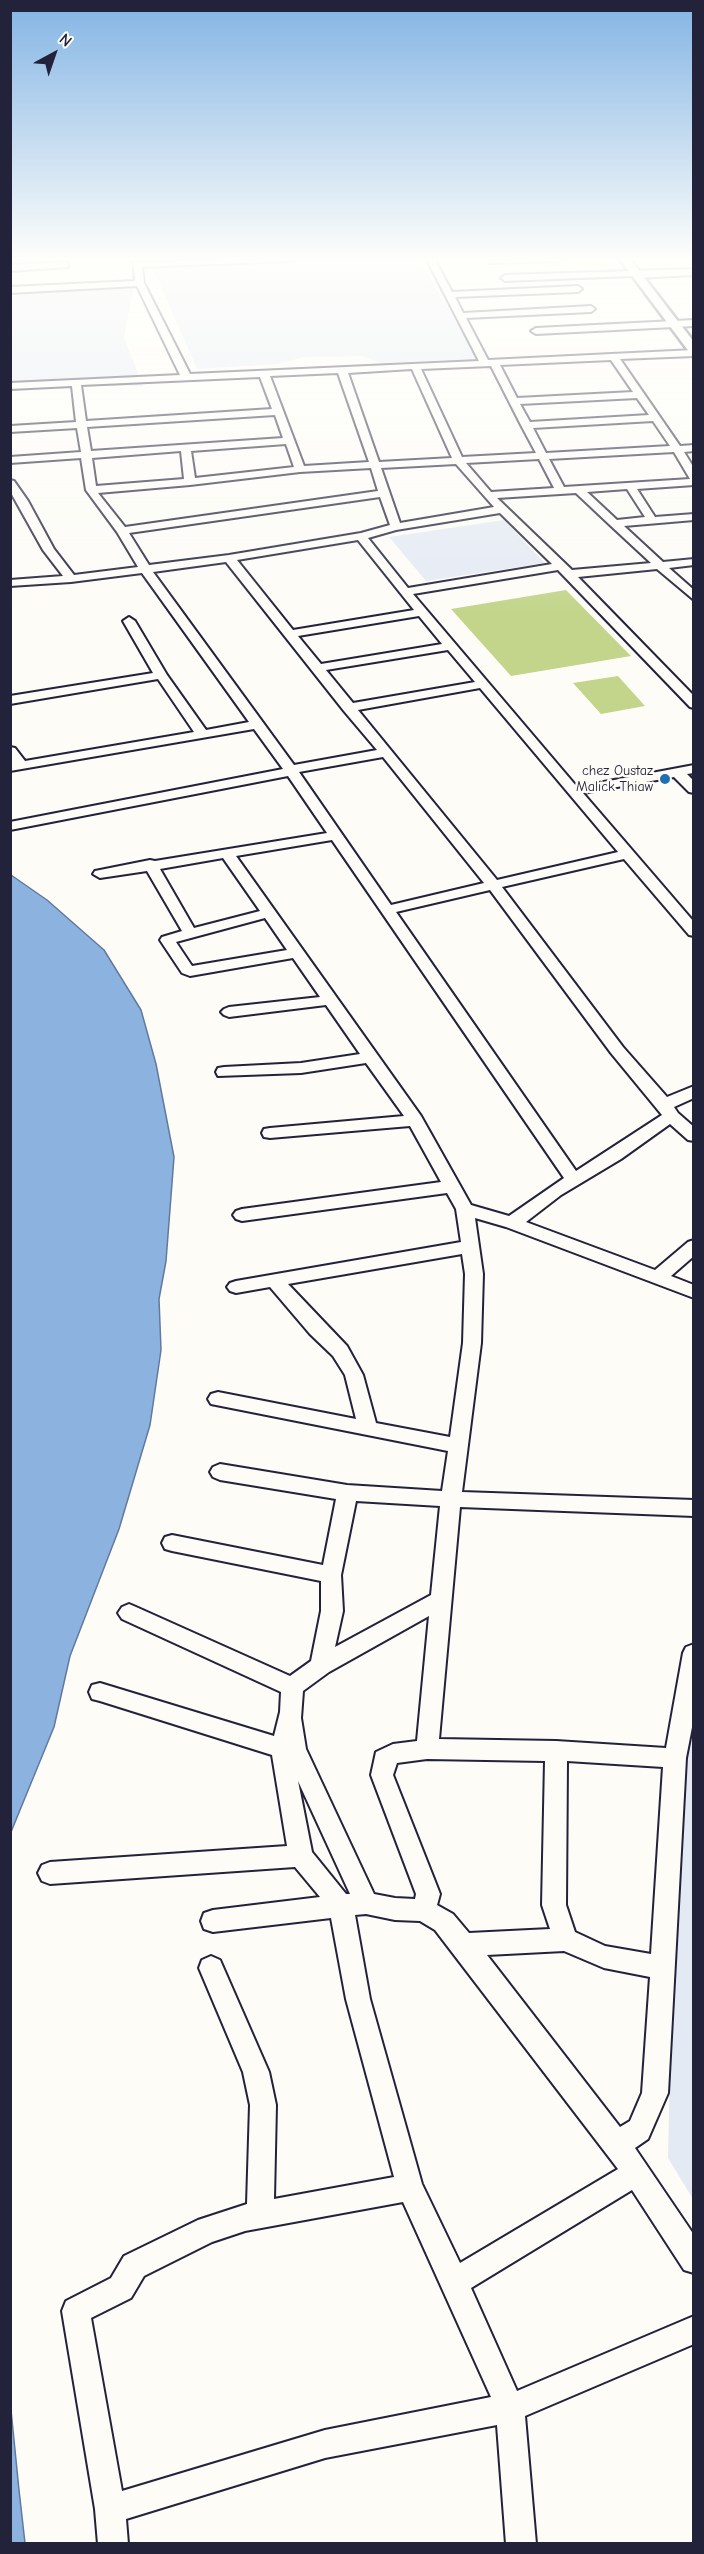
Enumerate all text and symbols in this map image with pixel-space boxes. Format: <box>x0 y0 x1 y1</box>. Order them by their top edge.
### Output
north arrow <box>24 24 84 84</box>
text: N <box>56 30 75 50</box>
place label: chez Oustaz Malick Thiaw <box>576 763 653 796</box>
marker: chez Oustaz Malick Thiaw <box>658 772 672 786</box>

